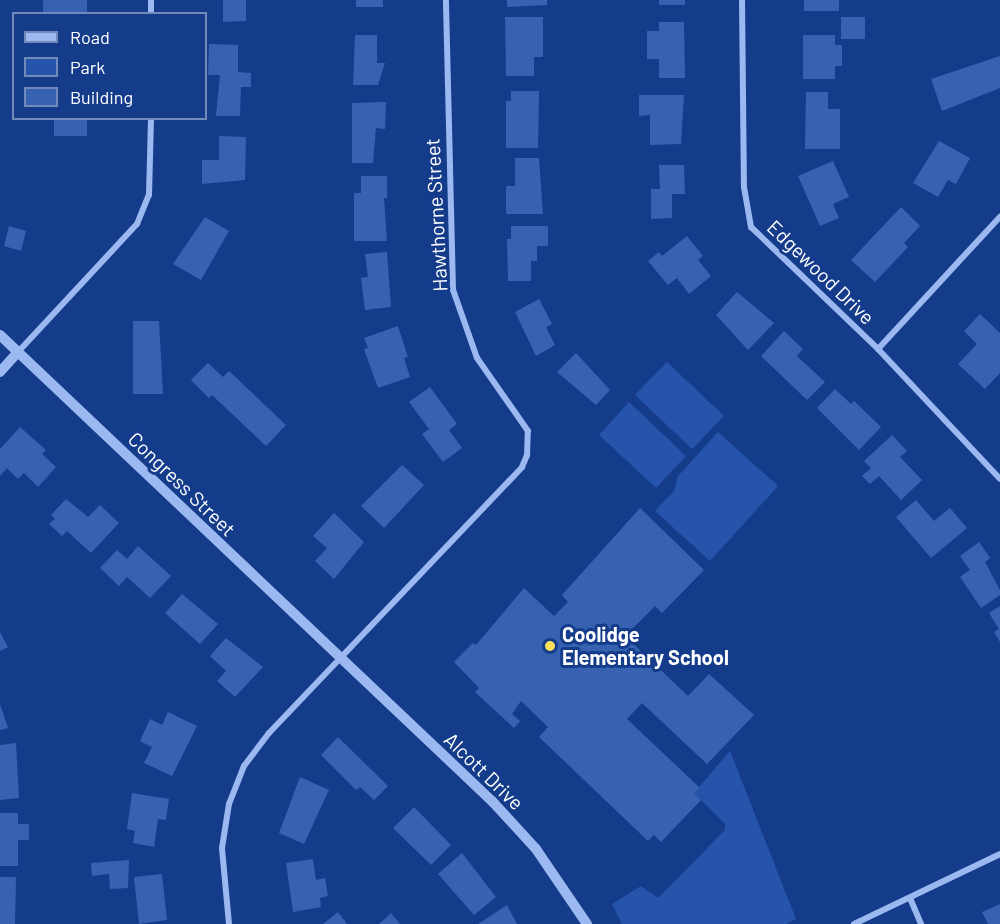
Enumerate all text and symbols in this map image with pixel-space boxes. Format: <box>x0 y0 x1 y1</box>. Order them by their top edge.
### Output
legend <box>12 12 207 120</box>
text: Road <box>70 26 110 48</box>
text: Park <box>70 56 105 78</box>
text: Building <box>70 86 133 108</box>
street label: Hawthorne Street <box>420 138 452 292</box>
street label: Edgewood Drive <box>762 215 880 329</box>
street label: Congress Street <box>123 427 241 541</box>
place label: Coolidge Elementary School <box>562 622 729 669</box>
marker: Coolidge Elementary School <box>543 639 557 653</box>
street label: Alcott Drive <box>439 727 529 815</box>

